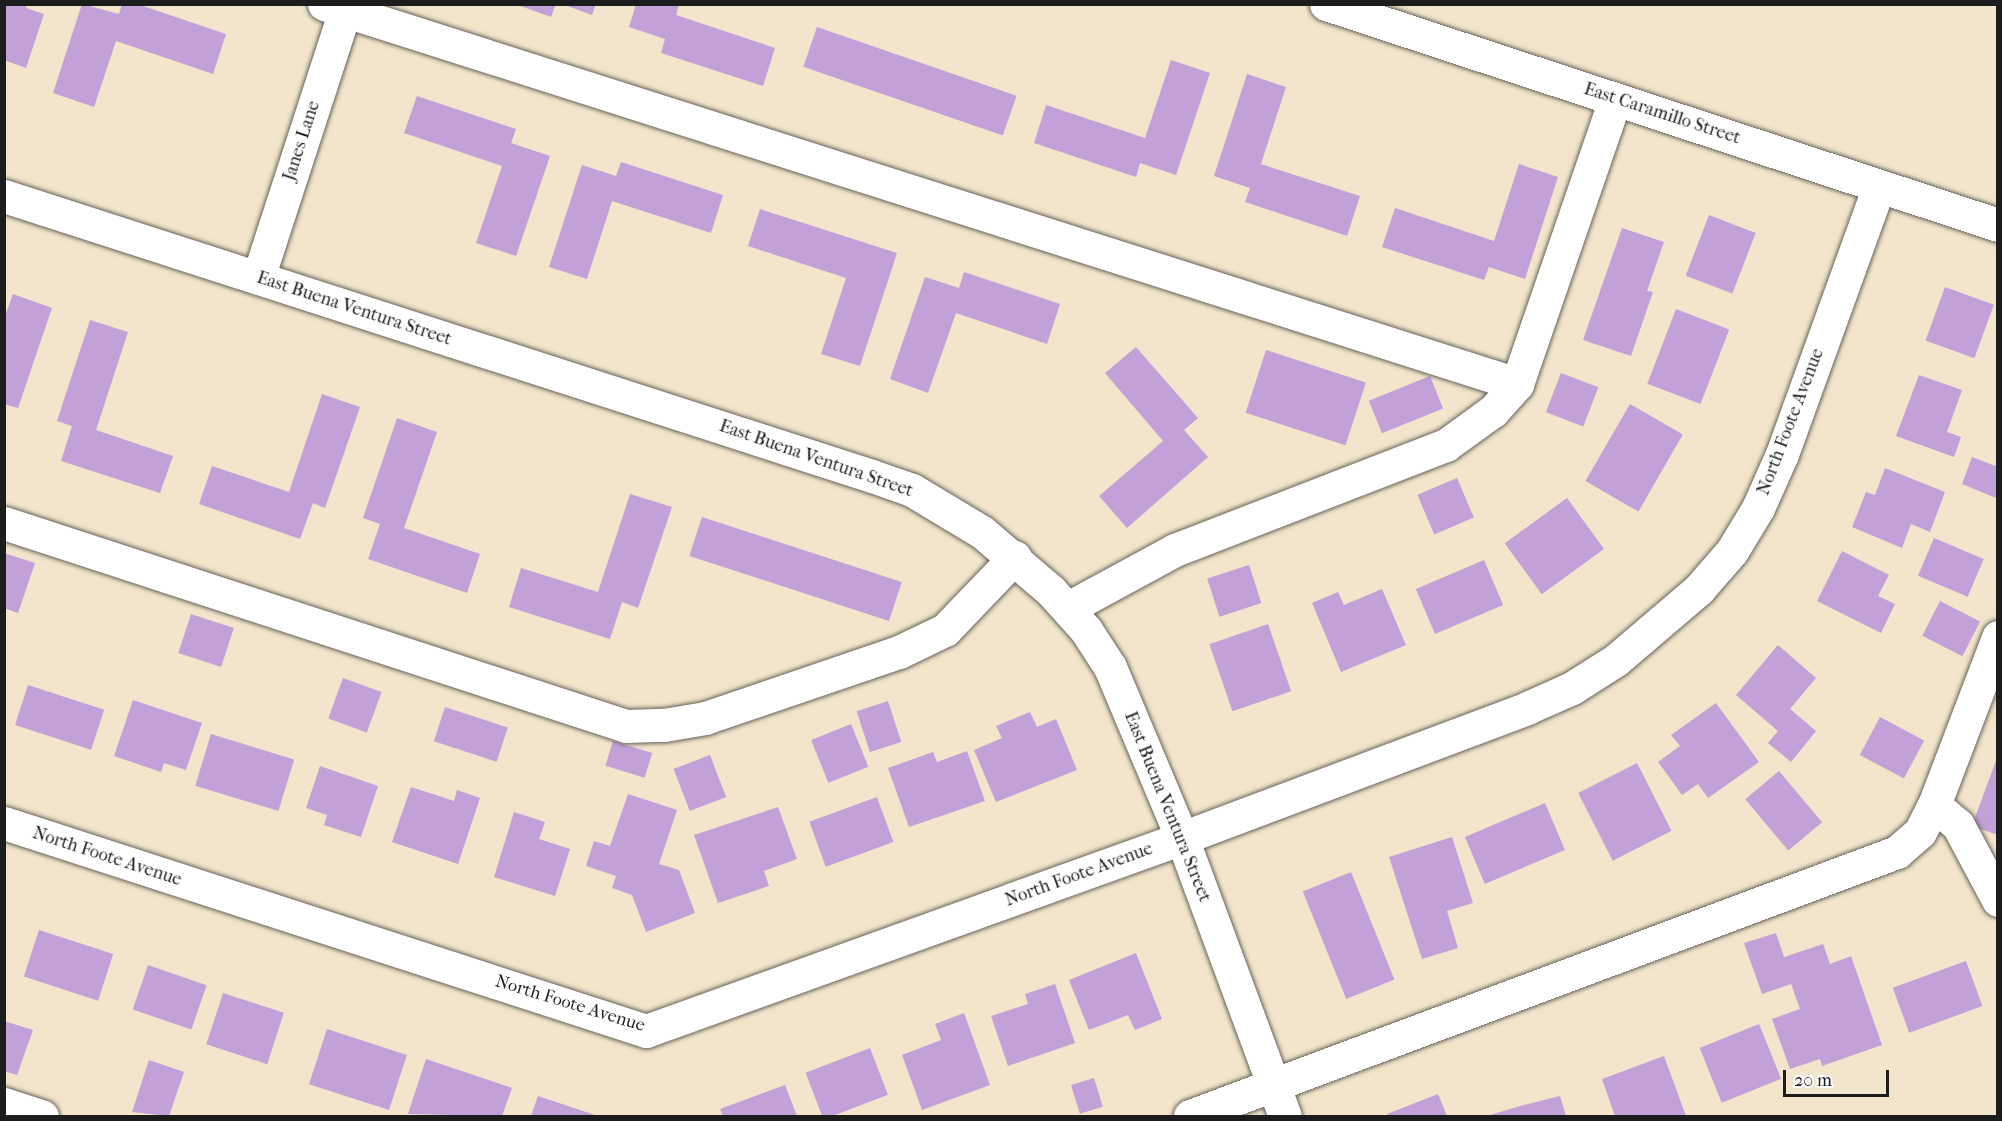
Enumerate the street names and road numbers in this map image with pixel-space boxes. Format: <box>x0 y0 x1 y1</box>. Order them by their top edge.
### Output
street label: East Caramillo Street <box>1581 79 1743 149</box>
street label: Janes Lane <box>279 98 325 184</box>
street label: East Buena Ventura Street <box>254 267 454 351</box>
street label: North Foote Avenue <box>1753 346 1829 498</box>
street label: East Buena Ventura Street <box>716 416 916 502</box>
street label: East Buena Ventura Street <box>1119 709 1215 905</box>
street label: North Foote Avenue <box>30 823 184 891</box>
street label: North Foote Avenue <box>1002 838 1156 912</box>
street label: North Foote Avenue <box>492 971 648 1037</box>

